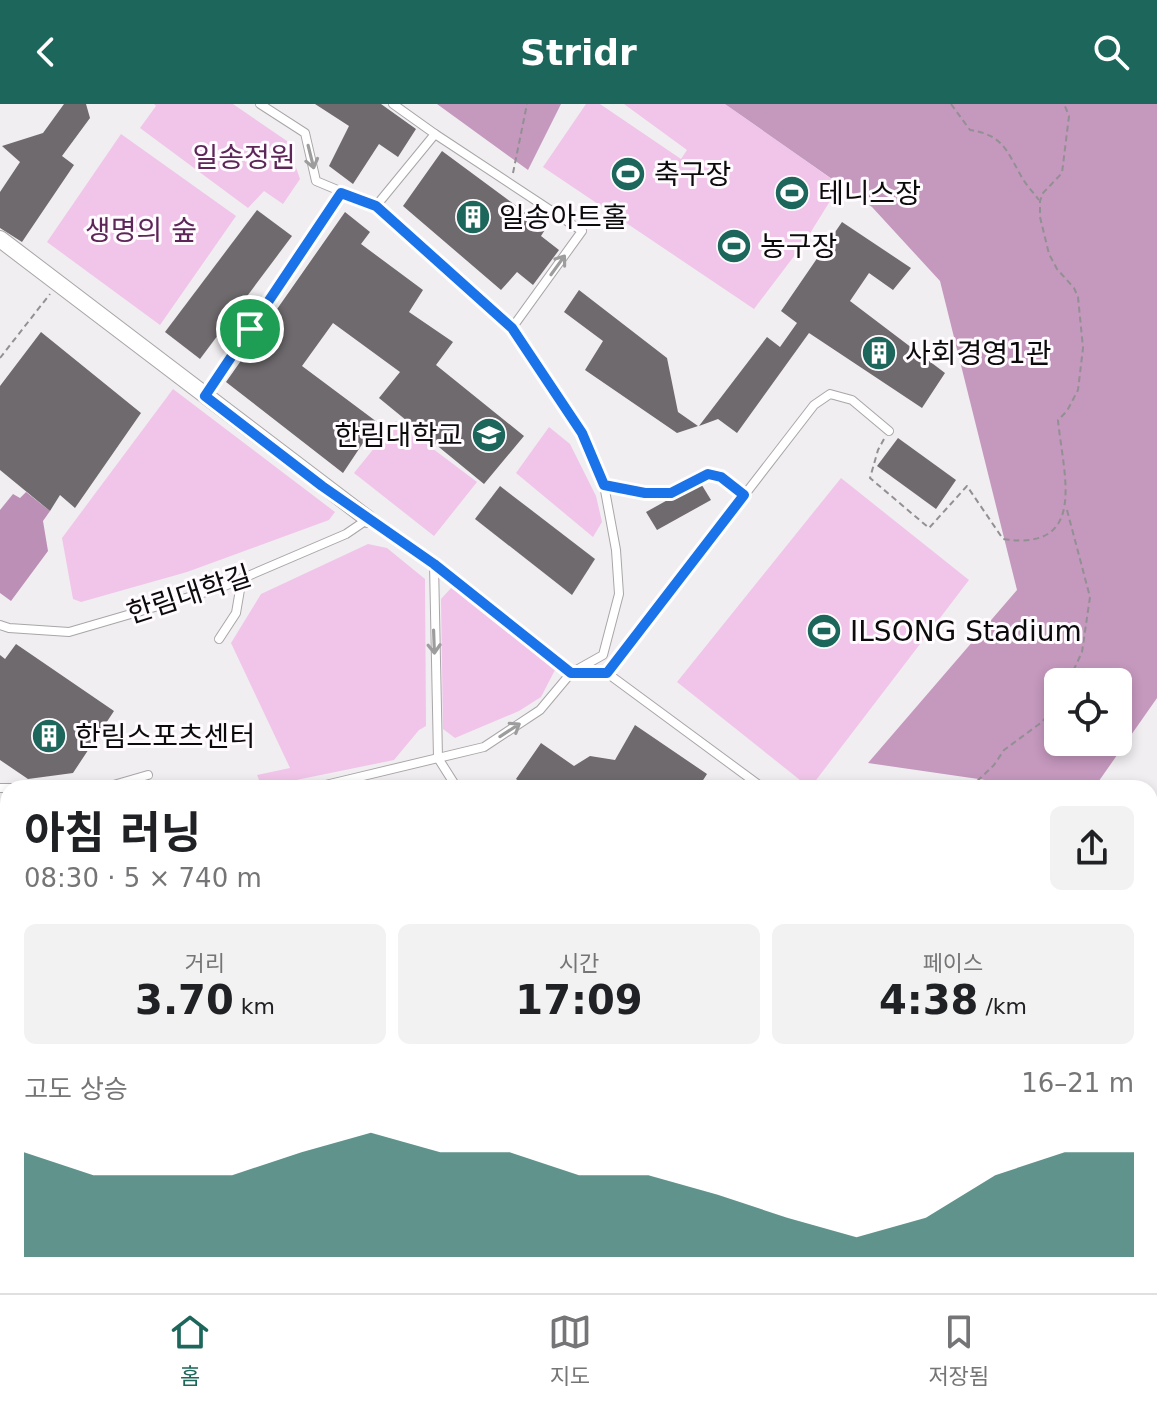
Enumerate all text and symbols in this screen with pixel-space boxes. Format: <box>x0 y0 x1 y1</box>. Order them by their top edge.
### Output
icon: back <box>24 30 68 74</box>
icon: search <box>1089 30 1133 74</box>
text: Stridr <box>520 32 637 73</box>
park label: 일송정원 <box>192 141 296 174</box>
one-way arrow <box>304 144 319 170</box>
sports icon: 축구장 <box>609 155 647 193</box>
place label: 축구장 <box>654 158 731 191</box>
sports icon: 테니스장 <box>773 174 811 212</box>
place label: 테니스장 <box>818 177 921 210</box>
building icon: 일송아트홀 <box>454 198 492 236</box>
place label: 일송아트홀 <box>499 201 628 234</box>
park label: 생명의 숲 <box>85 214 197 247</box>
sports icon: 농구장 <box>715 227 753 265</box>
place label: 농구장 <box>760 230 837 263</box>
one-way arrow <box>549 254 566 276</box>
pin <box>216 295 284 363</box>
icon: arrive <box>228 307 272 351</box>
building icon: 사회경영1관 <box>860 334 898 372</box>
place label: 사회경영1관 <box>905 337 1052 370</box>
school or university icon: 한림대학교 <box>470 416 508 454</box>
place label: 한림대학교 <box>334 419 463 452</box>
street label: 한림대학길 <box>123 559 256 630</box>
sports icon: ILSONG Stadium <box>805 612 843 650</box>
place label: ILSONG Stadium <box>850 615 1082 648</box>
one-way arrow <box>427 628 442 655</box>
map controls <box>1044 668 1132 756</box>
button: locate <box>1044 668 1132 756</box>
building icon: 한림스포츠센터 <box>30 717 68 755</box>
place label: 한림스포츠센터 <box>75 720 255 753</box>
one-way arrow <box>498 722 521 738</box>
button: share <box>1050 806 1134 890</box>
text: 아침 러닝 <box>24 807 201 858</box>
text: 08:30 · 5 × 740 m <box>24 863 262 893</box>
text: 거리 <box>185 951 225 976</box>
text: 시간 <box>559 951 599 976</box>
text: 페이스 <box>923 951 983 976</box>
text: 3.70 <box>135 977 234 1023</box>
text: 17:09 <box>515 977 643 1023</box>
text: 4:38 <box>879 977 978 1023</box>
text: km <box>234 994 275 1019</box>
text: /km <box>978 994 1027 1019</box>
text: 16–21 m <box>1021 1068 1134 1098</box>
text: 고도 상승 <box>24 1074 128 1104</box>
tab: 홈 <box>168 1310 212 1390</box>
tab: 지도 <box>548 1310 592 1390</box>
tab: 저장됨 <box>928 1310 989 1390</box>

